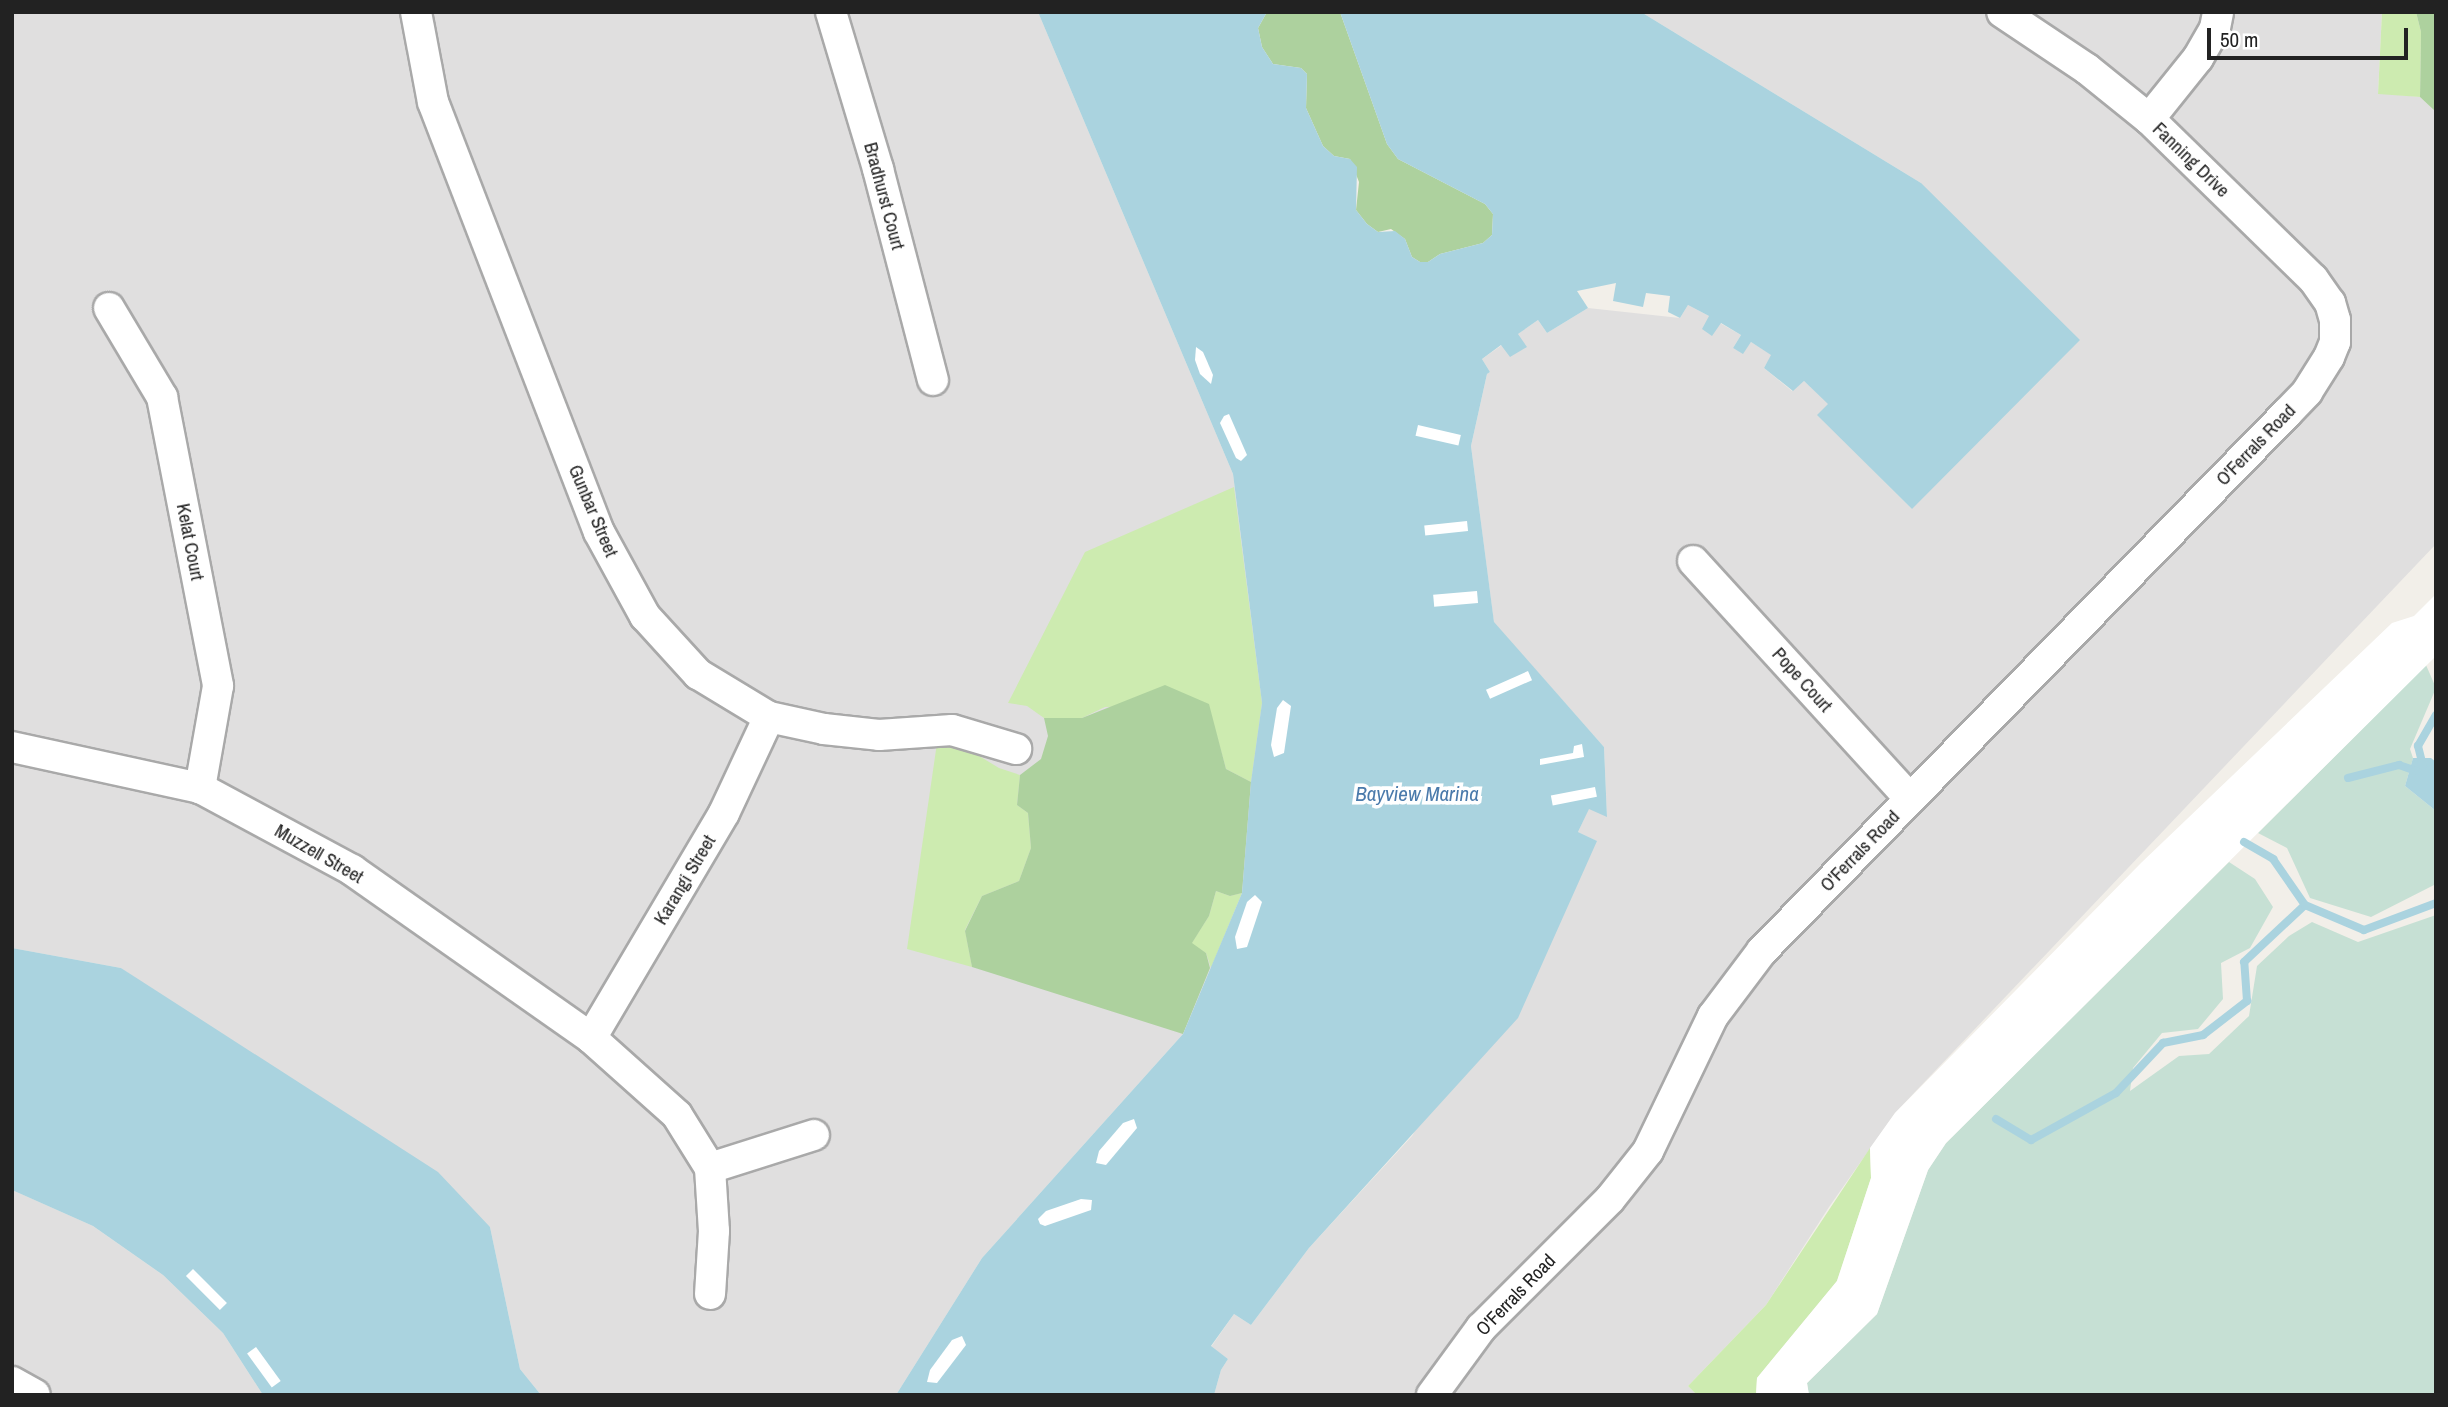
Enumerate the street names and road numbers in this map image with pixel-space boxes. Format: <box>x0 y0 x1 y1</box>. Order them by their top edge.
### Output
street label: Fanning Drive <box>2148 118 2234 202</box>
street label: Bradhurst Court <box>859 140 909 252</box>
street label: O'Ferrals Road <box>2212 400 2300 490</box>
street label: Gunbar Street <box>563 462 623 560</box>
street label: Kelat Court <box>171 502 209 582</box>
street label: Pope Court <box>1767 643 1837 717</box>
street label: O'Ferrals Road <box>1816 806 1904 896</box>
street label: Muzzell Street <box>271 819 367 889</box>
street label: Karangi Street <box>649 831 721 929</box>
street label: O'Ferrals Road <box>1472 1250 1560 1340</box>

